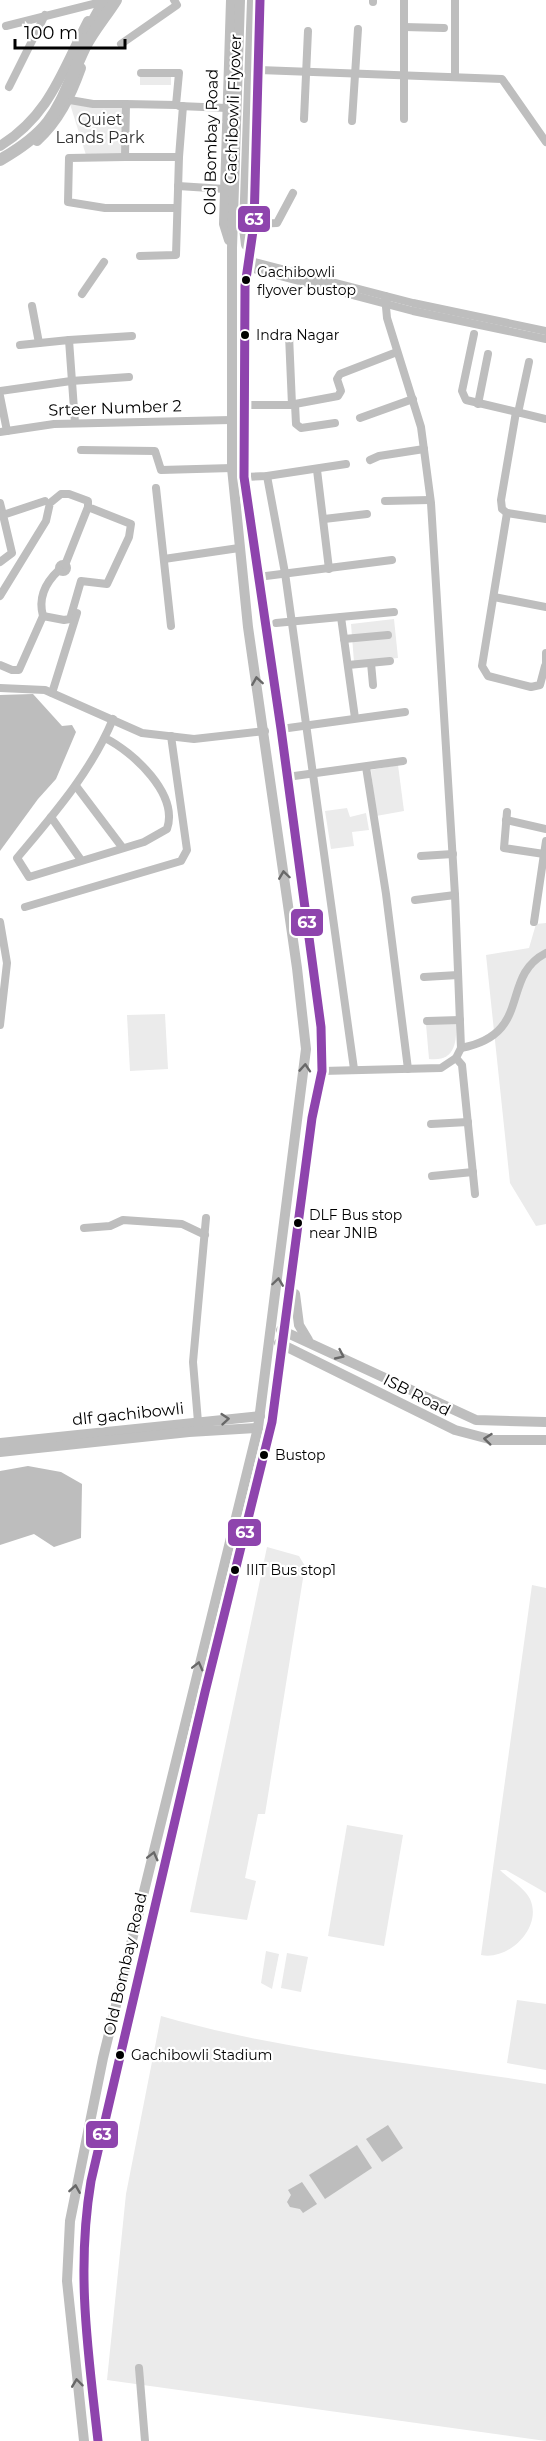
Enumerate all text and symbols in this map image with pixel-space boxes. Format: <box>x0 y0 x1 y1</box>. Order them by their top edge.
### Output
scale bar <box>15 12 124 50</box>
text: 100 m <box>24 22 78 44</box>
street label: Gachibowli Flyover <box>221 34 245 184</box>
street label: Old Bombay Road <box>200 69 222 215</box>
park label: Quiet Lands Park <box>55 110 145 147</box>
line badge: 63 <box>237 205 271 233</box>
text: 63 <box>244 210 264 229</box>
place label: Gachibowli flyover bustop <box>257 263 356 299</box>
marker: Gachibowli flyover bustop <box>240 274 252 286</box>
place label: Indra Nagar <box>256 326 340 344</box>
marker: Indra Nagar <box>239 329 251 341</box>
street label: Srteer Number 2 <box>48 396 182 420</box>
one-way arrow <box>251 677 264 687</box>
one-way arrow <box>278 870 291 879</box>
line badge: 63 <box>290 908 324 937</box>
text: 63 <box>297 913 317 932</box>
one-way arrow <box>298 1064 311 1073</box>
place label: DLF Bus stop near JNIB <box>309 1206 402 1242</box>
marker: DLF Bus stop near JNIB <box>292 1217 304 1229</box>
one-way arrow <box>271 1278 283 1287</box>
one-way arrow <box>333 1347 344 1359</box>
street label: ISB Road <box>380 1370 454 1420</box>
street label: dlf gachibowli <box>71 1399 185 1429</box>
one-way arrow <box>221 1413 230 1426</box>
one-way arrow <box>483 1433 492 1446</box>
place label: Bustop <box>275 1446 326 1464</box>
marker: Bustop <box>258 1449 270 1461</box>
line badge: 63 <box>227 1518 262 1547</box>
text: 63 <box>235 1523 255 1542</box>
place label: IIIT Bus stop1 <box>246 1561 336 1579</box>
marker: IIIT Bus stop1 <box>229 1564 241 1576</box>
one-way arrow <box>190 1661 203 1671</box>
one-way arrow <box>145 1851 158 1861</box>
street label: Old Bombay Road <box>99 1891 151 2037</box>
place label: Gachibowli Stadium <box>131 2046 272 2064</box>
marker: Gachibowli Stadium <box>114 2049 126 2061</box>
line badge: 63 <box>85 2120 119 2149</box>
text: 63 <box>92 2125 112 2144</box>
one-way arrow <box>69 2184 81 2194</box>
one-way arrow <box>71 2378 83 2388</box>

